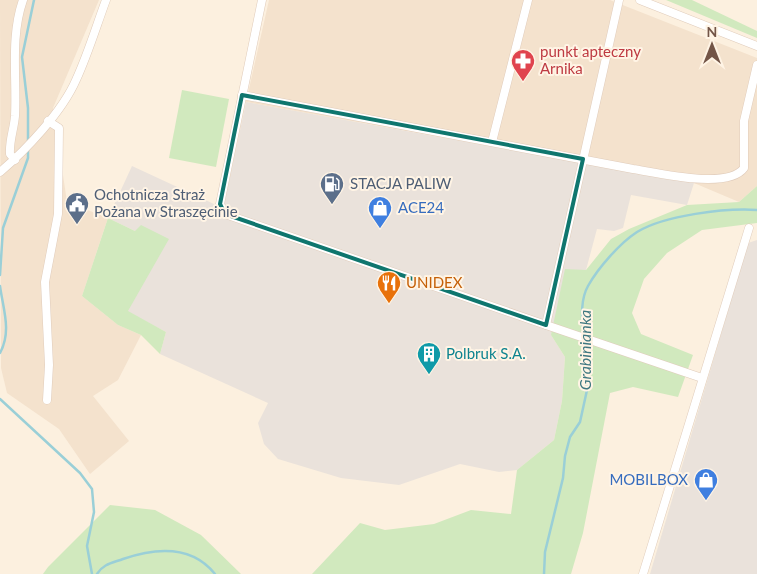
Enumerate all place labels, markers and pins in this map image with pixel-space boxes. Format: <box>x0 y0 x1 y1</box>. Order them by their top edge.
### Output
place label: punkt apteczny Arnika <box>540 42 641 77</box>
pharmacy icon: punkt apteczny Arnika <box>510 48 536 82</box>
fuel station icon: STACJA PALIW <box>319 171 345 205</box>
place label: STACJA PALIW <box>350 174 452 192</box>
place label: Ochotnicza Straż Pożana w Straszęcinie <box>94 185 238 220</box>
public building icon: Ochotnicza Straż Pożana w Straszęcinie <box>64 191 90 225</box>
shop icon: ACE24 <box>367 195 393 229</box>
place label: ACE24 <box>398 198 444 216</box>
restaurant icon: UNIDEX <box>376 270 402 304</box>
place label: UNIDEX <box>406 273 463 291</box>
building icon: Polbruk S.A. <box>416 341 442 375</box>
place label: Polbruk S.A. <box>446 344 526 362</box>
shop icon: MOBILBOX <box>693 467 719 501</box>
place label: MOBILBOX <box>609 470 688 488</box>

